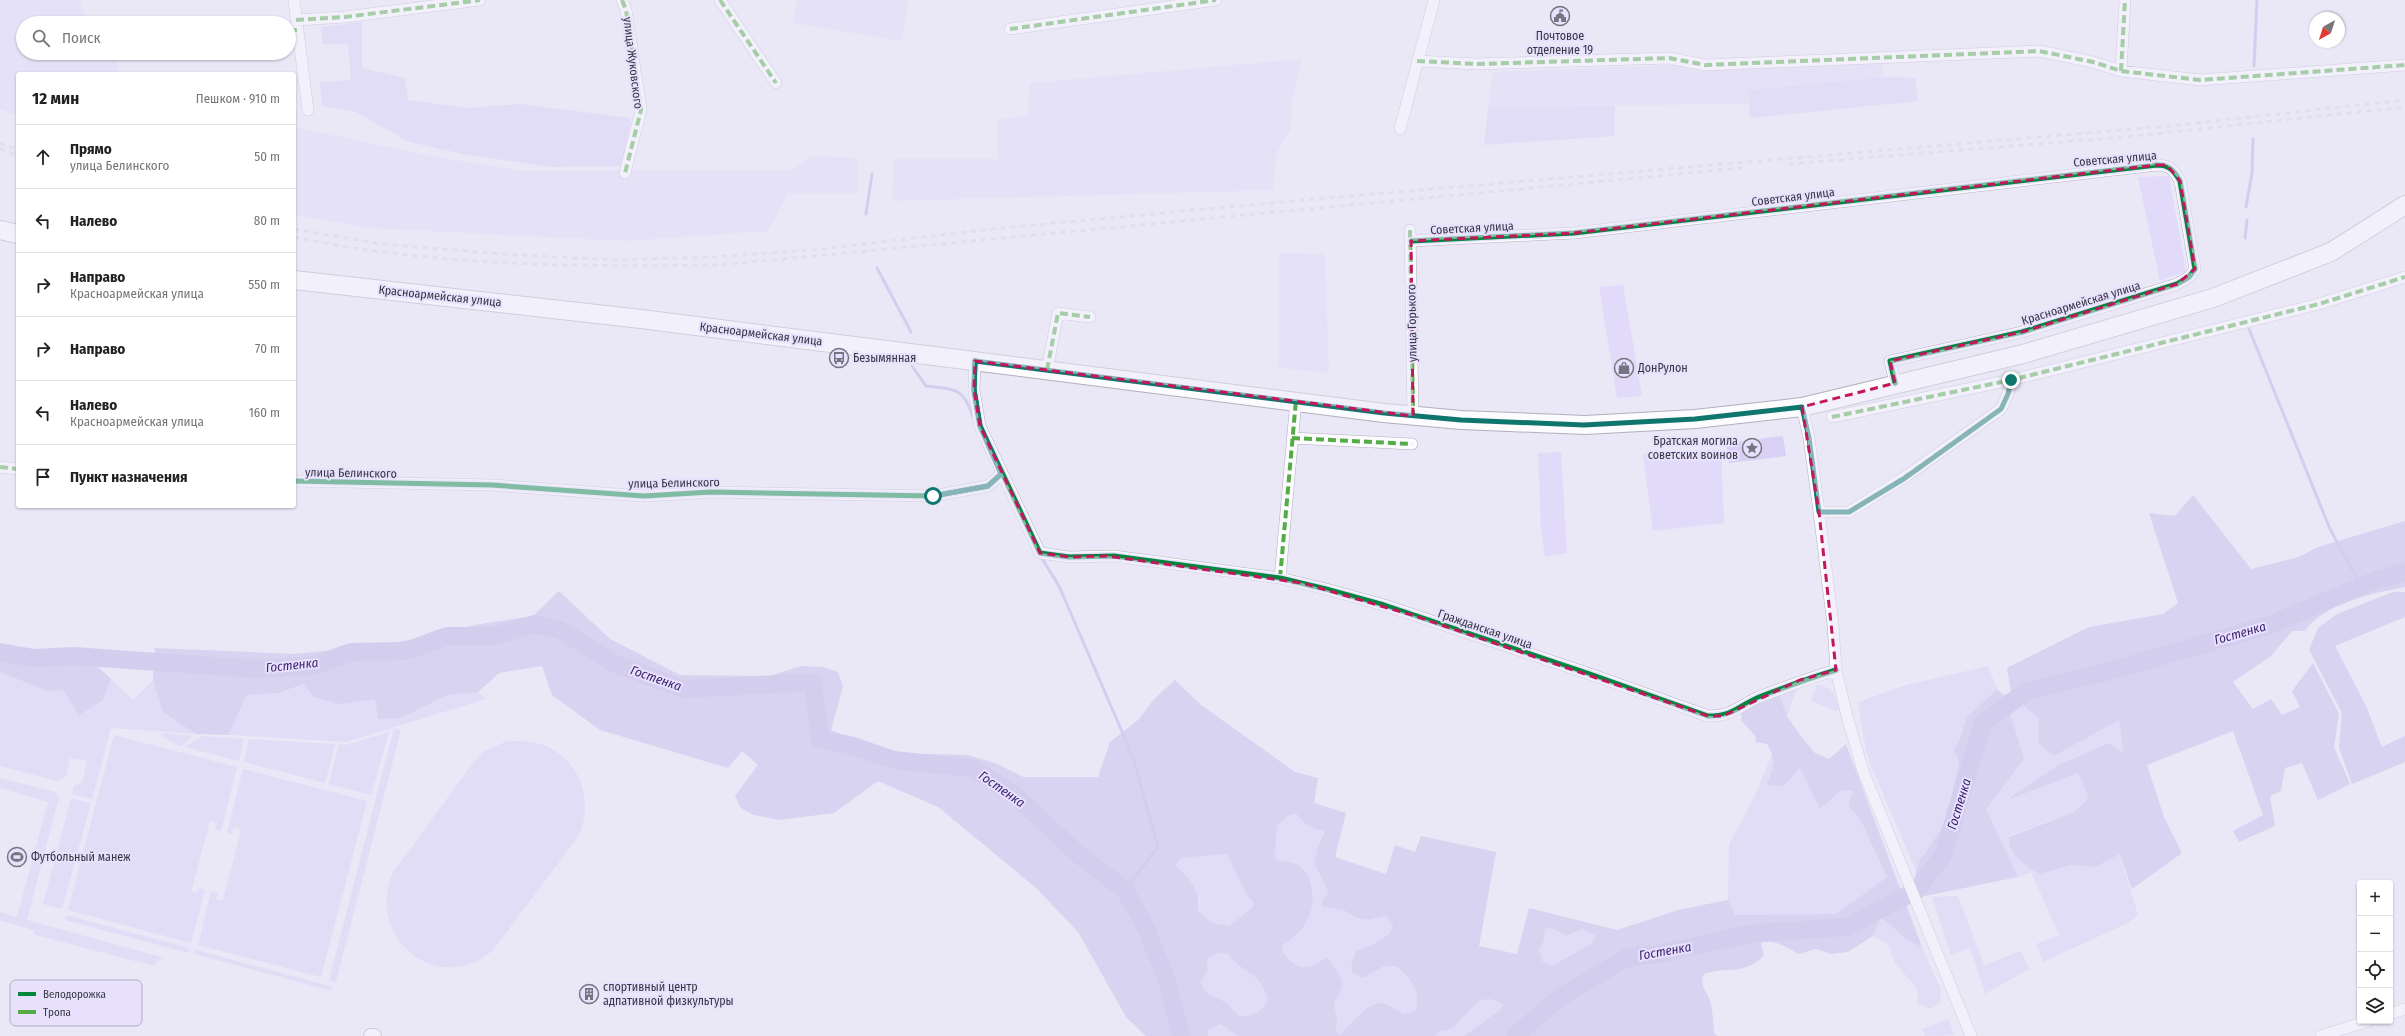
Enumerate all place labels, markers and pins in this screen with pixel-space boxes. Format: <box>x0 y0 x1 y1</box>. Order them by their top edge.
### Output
public building icon: Почтовое отделение 19 <box>1549 5 1571 27</box>
place label: Почтовое отделение 19 <box>1527 29 1593 57</box>
bus stop icon: Безымянная <box>828 347 850 369</box>
place label: Безымянная <box>853 351 916 365</box>
shop icon: ДонРулон <box>1613 357 1635 379</box>
place label: ДонРулон <box>1637 361 1688 375</box>
place label: Братская могила советских воинов <box>1648 434 1738 462</box>
place icon: Братская могила советских воинов <box>1741 437 1763 459</box>
sports icon: Футбольный манеж <box>6 846 28 868</box>
place label: Футбольный манеж <box>31 850 131 864</box>
place label: спортивный центр адпативной физкультуры <box>603 980 734 1008</box>
building icon: спортивный центр адпативной физкультуры <box>578 983 600 1005</box>

